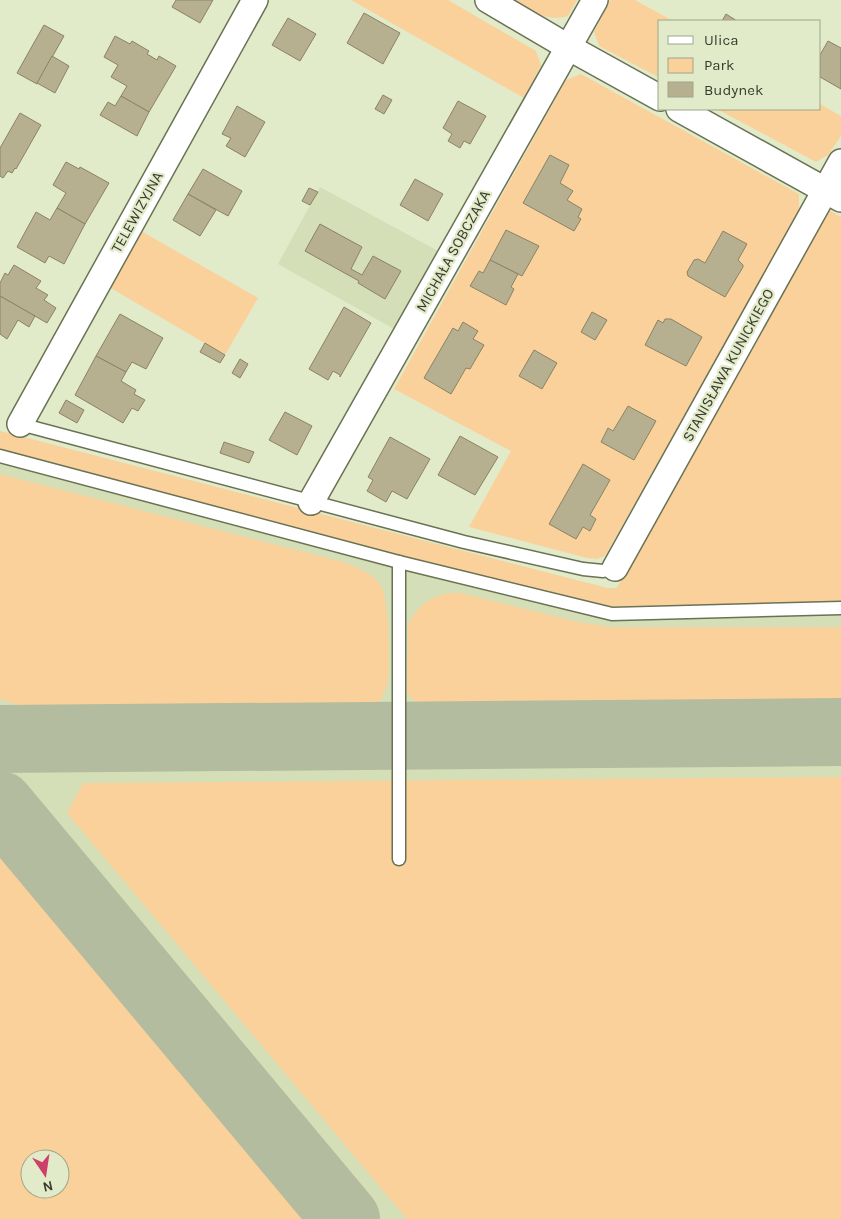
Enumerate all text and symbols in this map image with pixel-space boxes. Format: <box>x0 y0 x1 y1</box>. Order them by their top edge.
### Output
legend <box>658 20 821 110</box>
text: Ulica <box>704 31 738 49</box>
text: Park <box>704 56 734 74</box>
text: Budynek <box>704 81 763 99</box>
street label: TELEWIZYJNA <box>107 168 167 256</box>
street label: MICHAŁA SOBCZAKA <box>412 187 494 315</box>
street label: STANISŁAWA KUNICKIEGO <box>678 285 778 445</box>
north arrow <box>20 1149 70 1199</box>
text: N <box>41 1177 55 1196</box>

